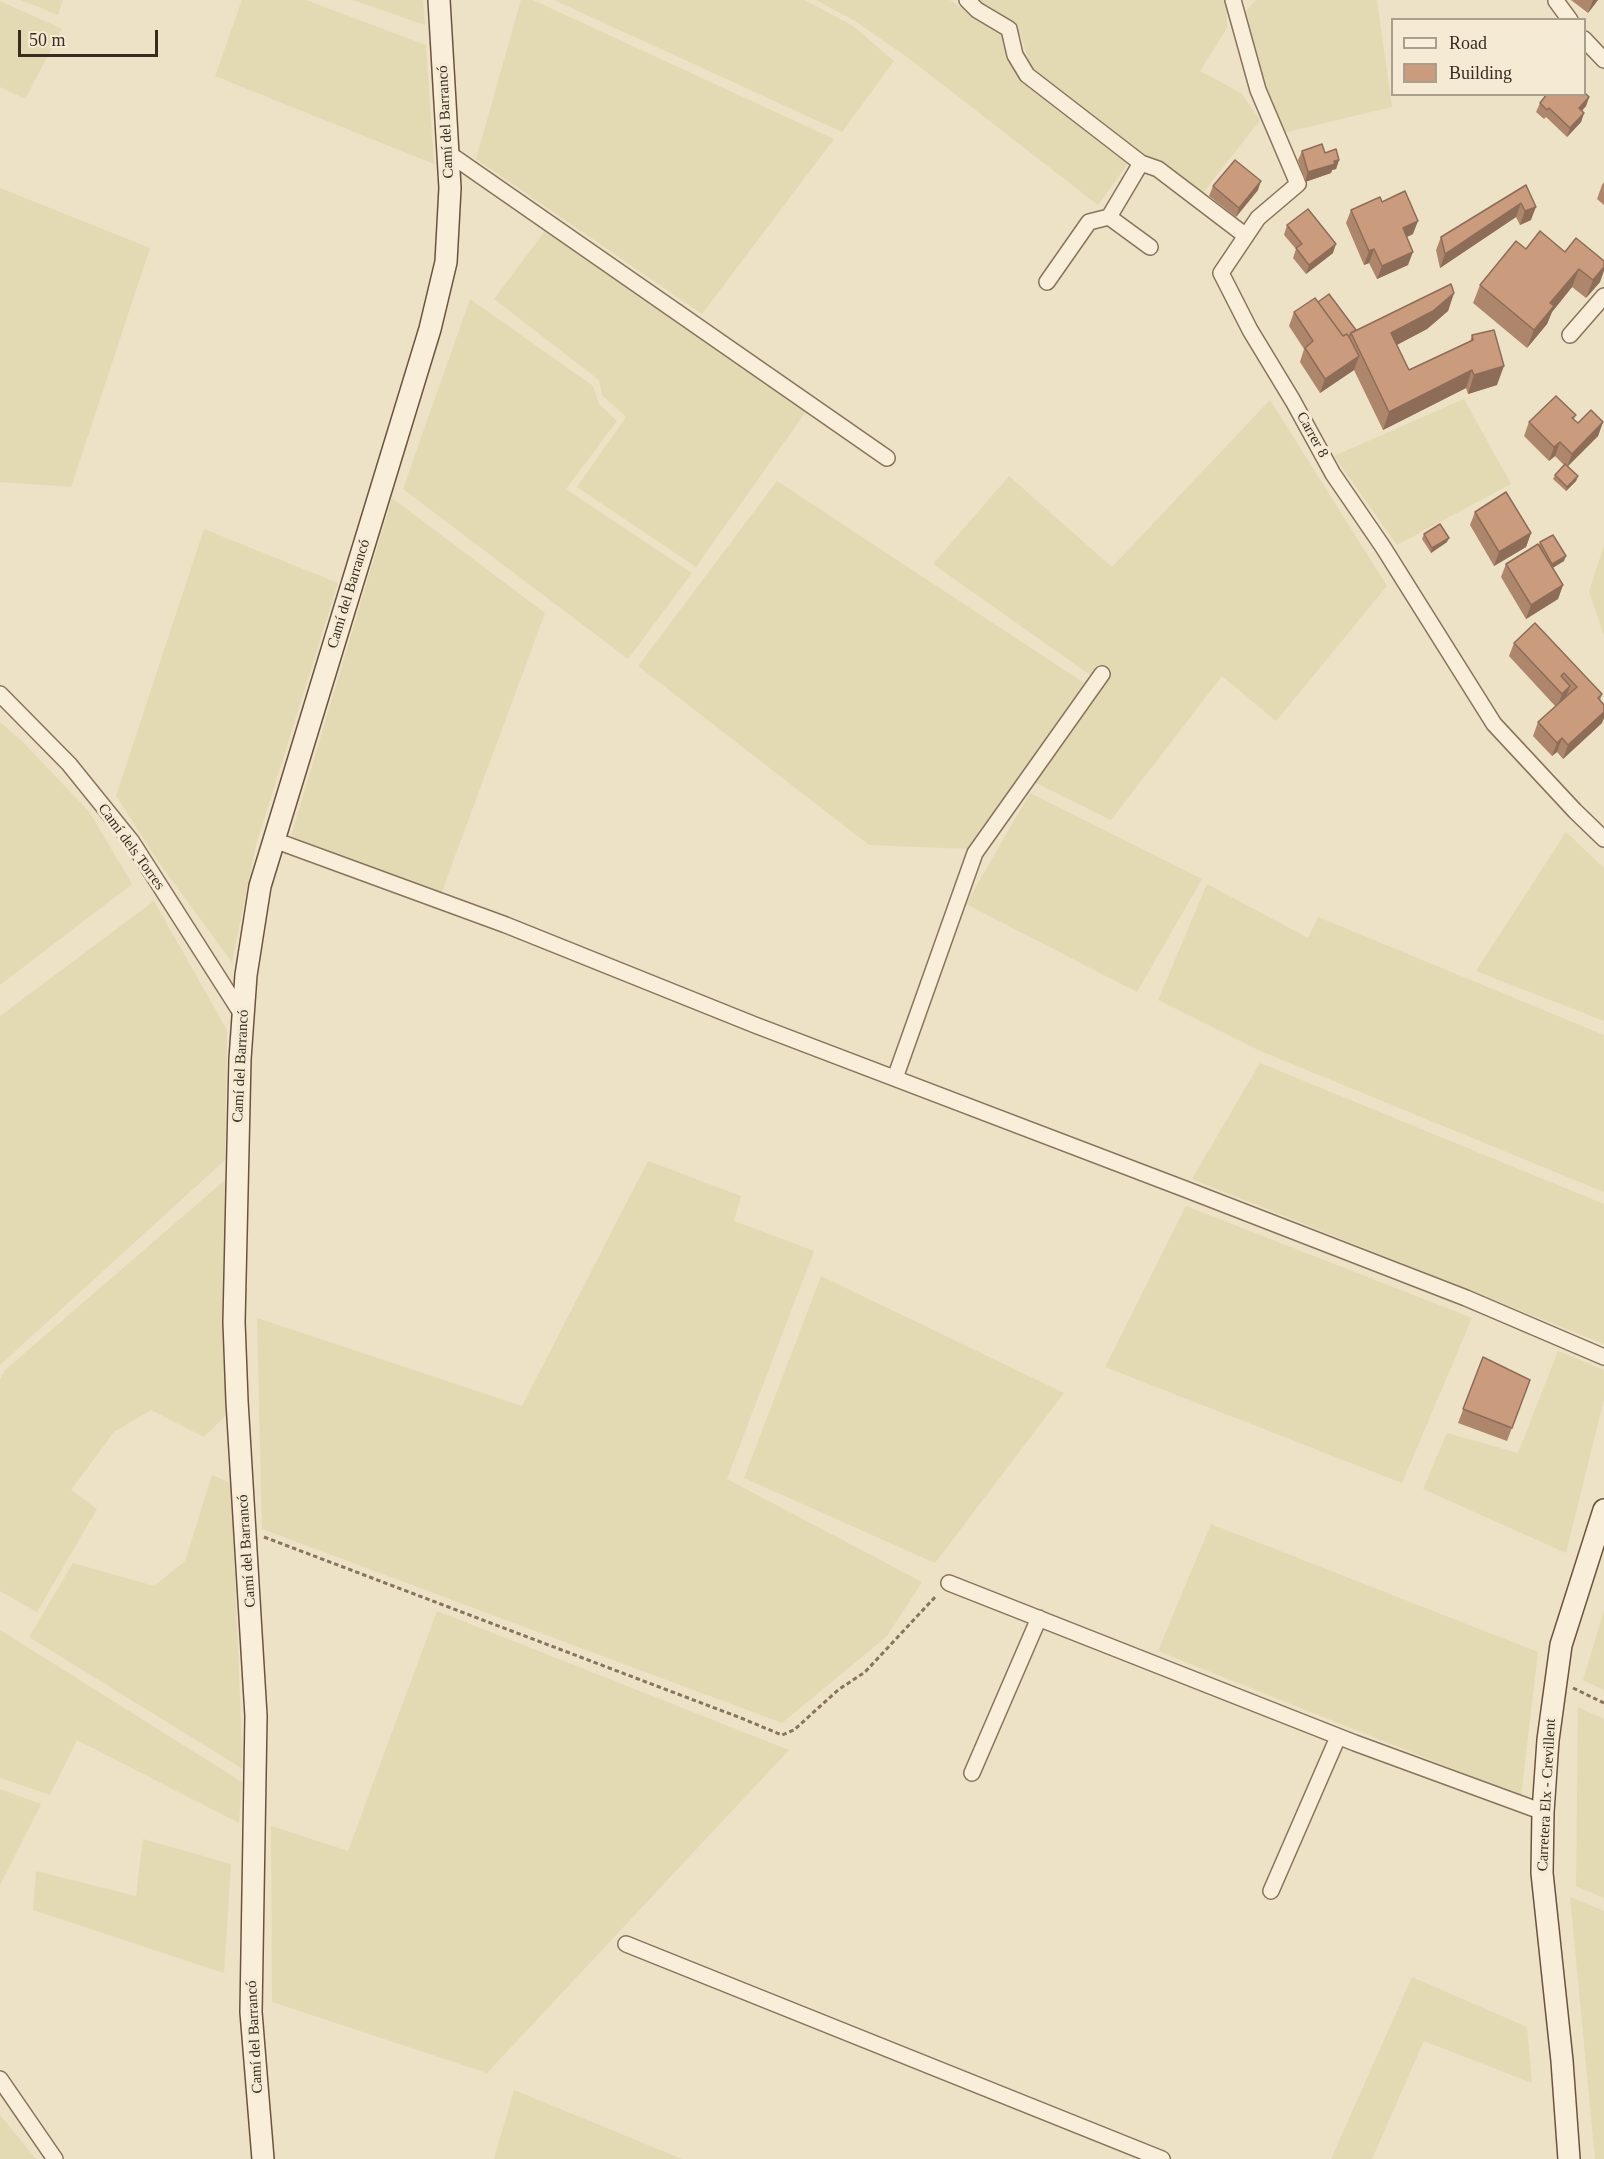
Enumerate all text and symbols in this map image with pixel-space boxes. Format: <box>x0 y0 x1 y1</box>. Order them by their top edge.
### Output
scale bar <box>21 18 160 56</box>
legend <box>1391 18 1586 96</box>
text: 50 m <box>29 30 66 50</box>
text: Road <box>1449 33 1487 53</box>
text: Building <box>1449 63 1512 83</box>
street label: Camí del Barrancó <box>434 65 458 179</box>
street label: Carrer 8 <box>1292 409 1332 461</box>
street label: Camí del Barrancó <box>324 537 374 651</box>
street label: Camí dels Torres <box>94 800 168 894</box>
street label: Camí del Barrancó <box>229 1009 253 1123</box>
street label: Camí del Barrancó <box>234 1494 260 1608</box>
street label: Carretera Elx - Crevillent <box>1534 1718 1560 1872</box>
street label: Camí del Barrancó <box>243 1980 267 2094</box>

